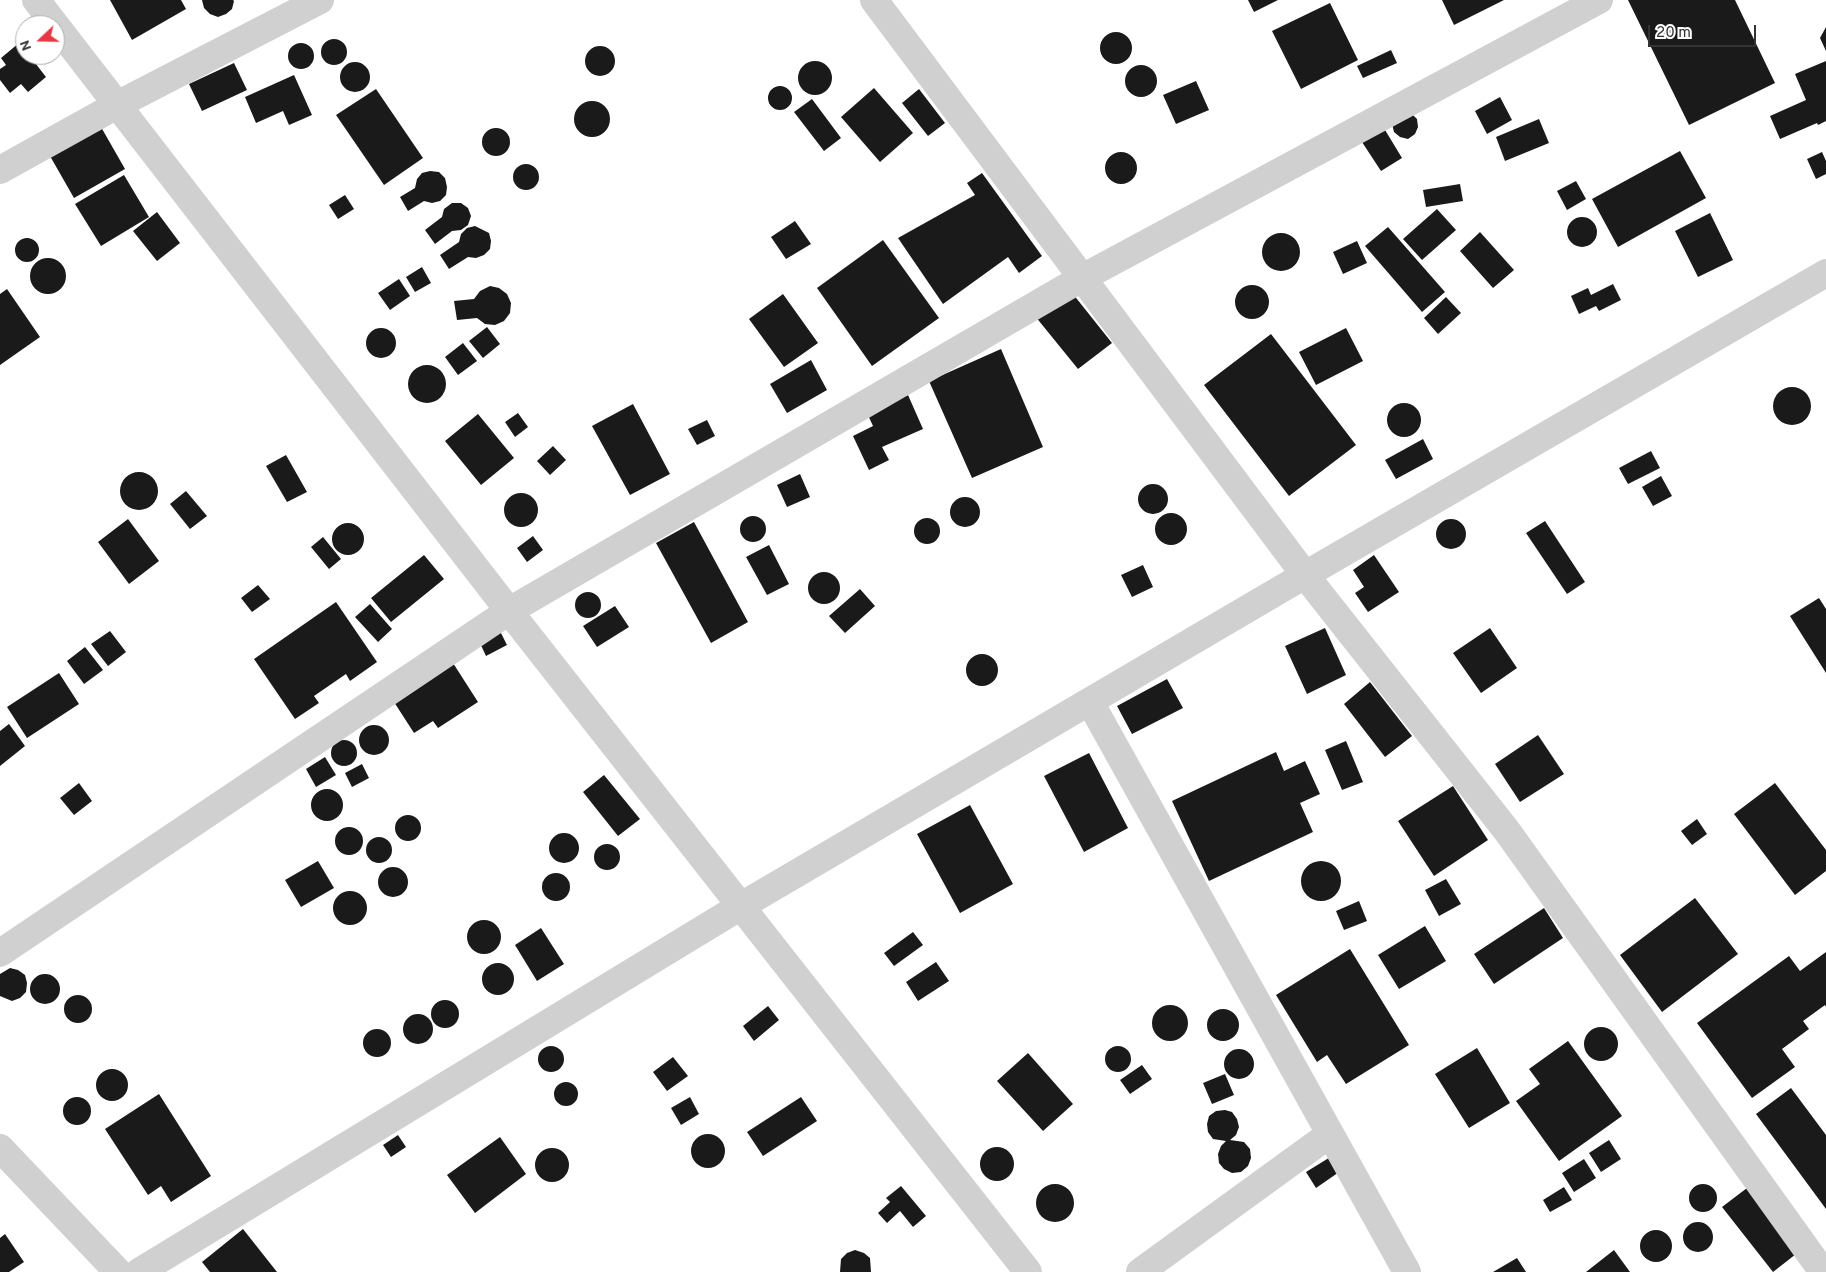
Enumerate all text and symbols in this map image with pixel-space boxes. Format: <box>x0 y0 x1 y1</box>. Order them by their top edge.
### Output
north arrow <box>15 15 65 65</box>
scale bar <box>1651 15 1758 47</box>
text: 20 m <box>1656 24 1691 43</box>
text: N <box>17 37 36 53</box>

